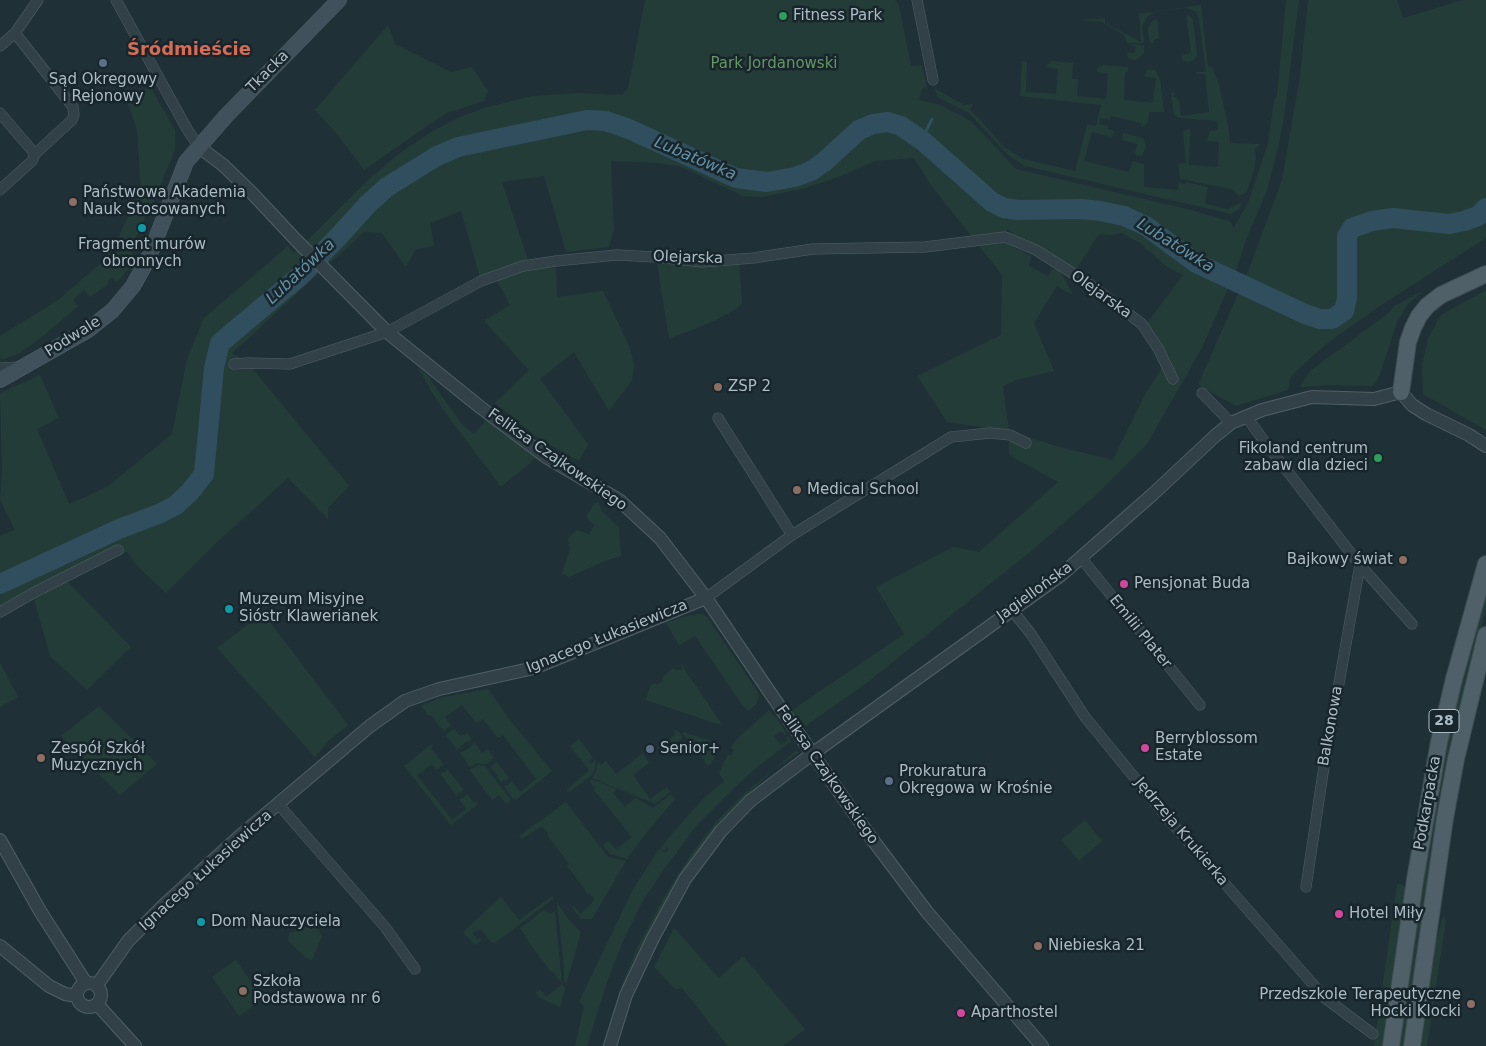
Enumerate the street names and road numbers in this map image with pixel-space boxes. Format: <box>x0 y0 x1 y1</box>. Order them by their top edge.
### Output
street label: Tkacka <box>243 47 293 97</box>
street label: Olejarska <box>653 248 723 268</box>
street label: Olejarska <box>1067 267 1135 323</box>
street label: Podwale <box>42 313 104 361</box>
street label: Feliksa Czajkowskiego <box>484 405 630 515</box>
street label: Jagiellońska <box>994 559 1076 625</box>
street label: Emilii Plater <box>1105 592 1175 672</box>
street label: Ignacego Łukasiewicza <box>524 596 690 678</box>
street label: Balkonowa <box>1315 684 1347 768</box>
street label: Feliksa Czajkowskiego <box>772 702 882 848</box>
road number: 28 <box>1429 709 1459 732</box>
street label: Podkarpacka <box>1411 754 1445 852</box>
street label: Jędrzeja Krukierka <box>1130 774 1232 890</box>
street label: Ignacego Łukasiewicza <box>136 807 276 935</box>

